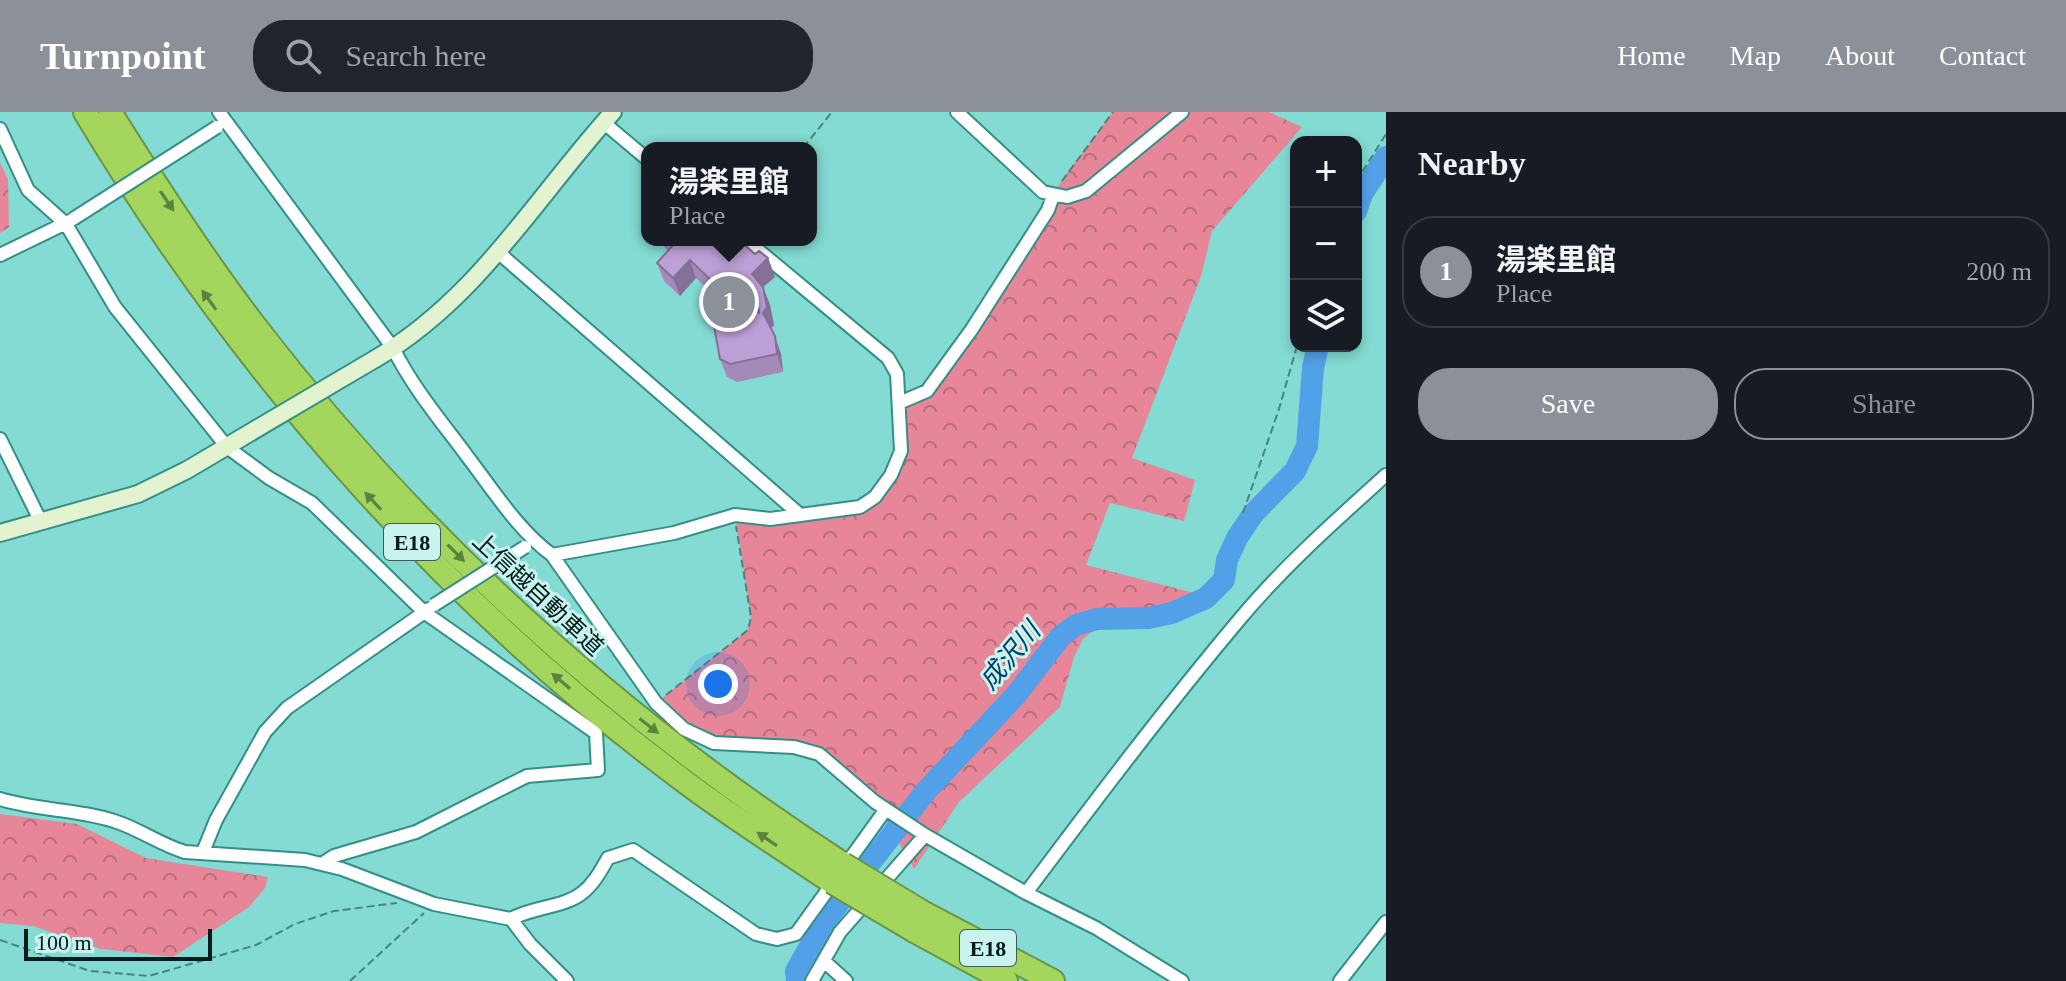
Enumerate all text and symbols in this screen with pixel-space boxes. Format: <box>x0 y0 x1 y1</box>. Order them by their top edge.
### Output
search box <box>253 20 813 92</box>
icon: search <box>281 34 325 78</box>
text: Turnpoint <box>40 35 205 77</box>
text: Search here <box>345 39 486 72</box>
text: Home <box>1617 40 1686 71</box>
text: Map <box>1730 40 1781 71</box>
text: About <box>1825 40 1895 71</box>
text: Contact <box>1939 40 2026 71</box>
map controls <box>1290 136 1362 352</box>
button: + <box>1290 136 1362 208</box>
popup <box>641 142 817 246</box>
text: Nearby <box>1418 145 1526 182</box>
text: 湯楽里館 <box>669 165 789 198</box>
one-way arrow <box>159 191 174 212</box>
text: Place <box>669 201 725 230</box>
button: − <box>1290 208 1362 280</box>
text: 湯楽里館 <box>1496 243 1616 276</box>
text: 1 <box>1440 257 1453 286</box>
text: 200 m <box>1966 257 2032 286</box>
pin: 1 <box>703 272 755 332</box>
text: Place <box>1496 279 1552 308</box>
button: layers <box>1290 280 1362 352</box>
one-way arrow <box>201 289 217 310</box>
button: Save <box>1418 368 1718 440</box>
button: Share <box>1734 368 2034 440</box>
one-way arrow <box>365 492 383 511</box>
road number: E18 <box>384 524 440 560</box>
street label: 上信越自動車道 <box>468 527 608 661</box>
one-way arrow <box>446 543 465 562</box>
water label: 成沢川 <box>974 615 1048 695</box>
your location <box>698 664 738 704</box>
one-way arrow <box>551 673 571 690</box>
one-way arrow <box>639 718 659 734</box>
one-way arrow <box>756 832 777 847</box>
scale bar <box>24 925 212 961</box>
text: 100 m <box>36 930 92 955</box>
road number: E18 <box>960 930 1016 966</box>

